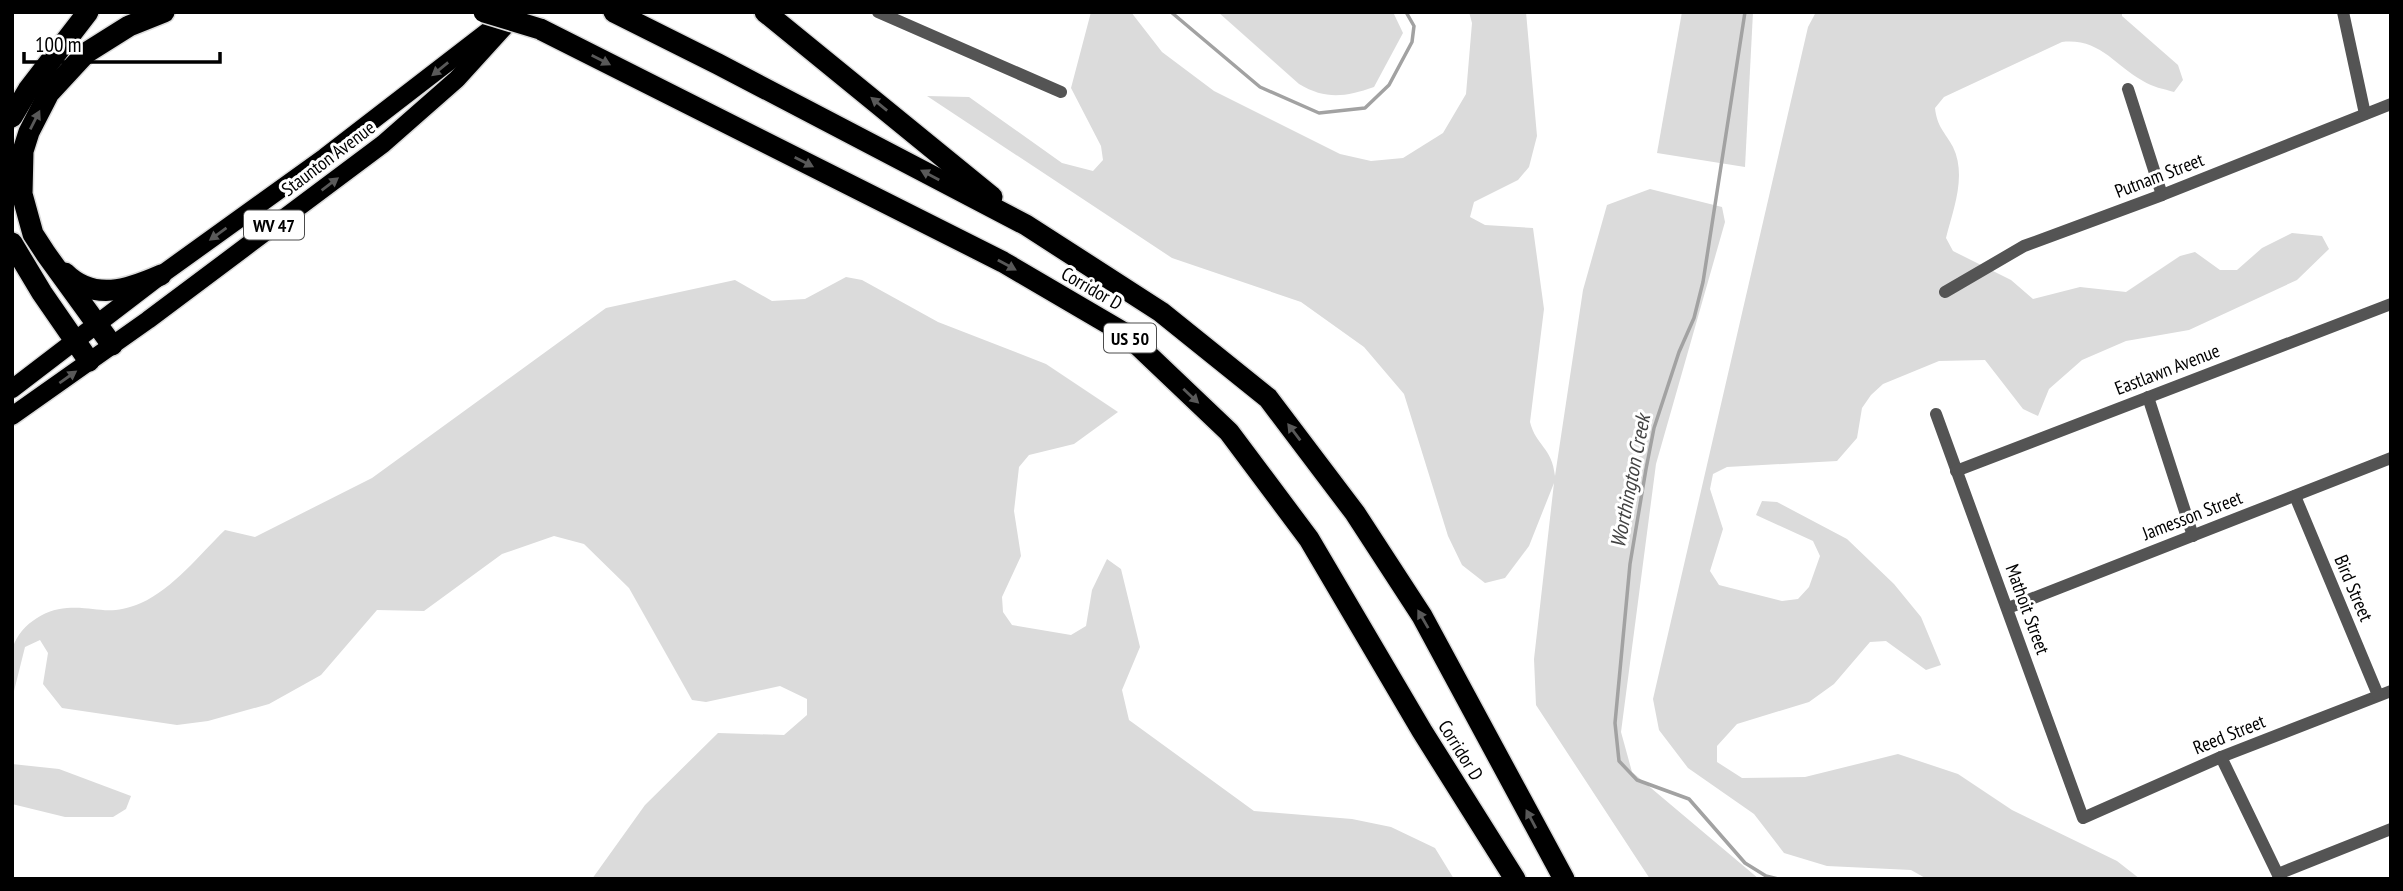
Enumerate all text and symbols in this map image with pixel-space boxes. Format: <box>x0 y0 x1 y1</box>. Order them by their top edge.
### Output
scale bar <box>24 21 220 65</box>
text: 100 m <box>35 31 81 58</box>
one-way arrow <box>591 54 611 65</box>
one-way arrow <box>431 62 449 77</box>
one-way arrow <box>871 97 888 112</box>
one-way arrow <box>30 110 41 130</box>
street label: Staunton Avenue <box>277 115 380 201</box>
street label: Putnam Street <box>2111 147 2208 203</box>
one-way arrow <box>794 156 814 167</box>
one-way arrow <box>920 170 940 182</box>
one-way arrow <box>321 177 339 191</box>
road number: WV 47 <box>244 210 304 240</box>
one-way arrow <box>209 227 227 241</box>
one-way arrow <box>998 259 1017 271</box>
street label: Corridor D <box>1057 261 1127 315</box>
road number: US 50 <box>1104 324 1156 352</box>
street label: Eastlawn Avenue <box>2111 338 2223 400</box>
one-way arrow <box>59 370 77 384</box>
one-way arrow <box>1182 388 1200 404</box>
water label: Worthington Creek <box>1604 409 1657 550</box>
one-way arrow <box>1287 423 1301 441</box>
street label: Jamesson Street <box>2138 485 2246 545</box>
street label: Bird Street <box>2329 551 2379 626</box>
street label: Mathoit Street <box>2001 561 2056 658</box>
one-way arrow <box>1417 609 1429 628</box>
street label: Reed Street <box>2189 708 2269 759</box>
street label: Corridor D <box>1433 715 1489 785</box>
one-way arrow <box>1525 809 1536 829</box>

